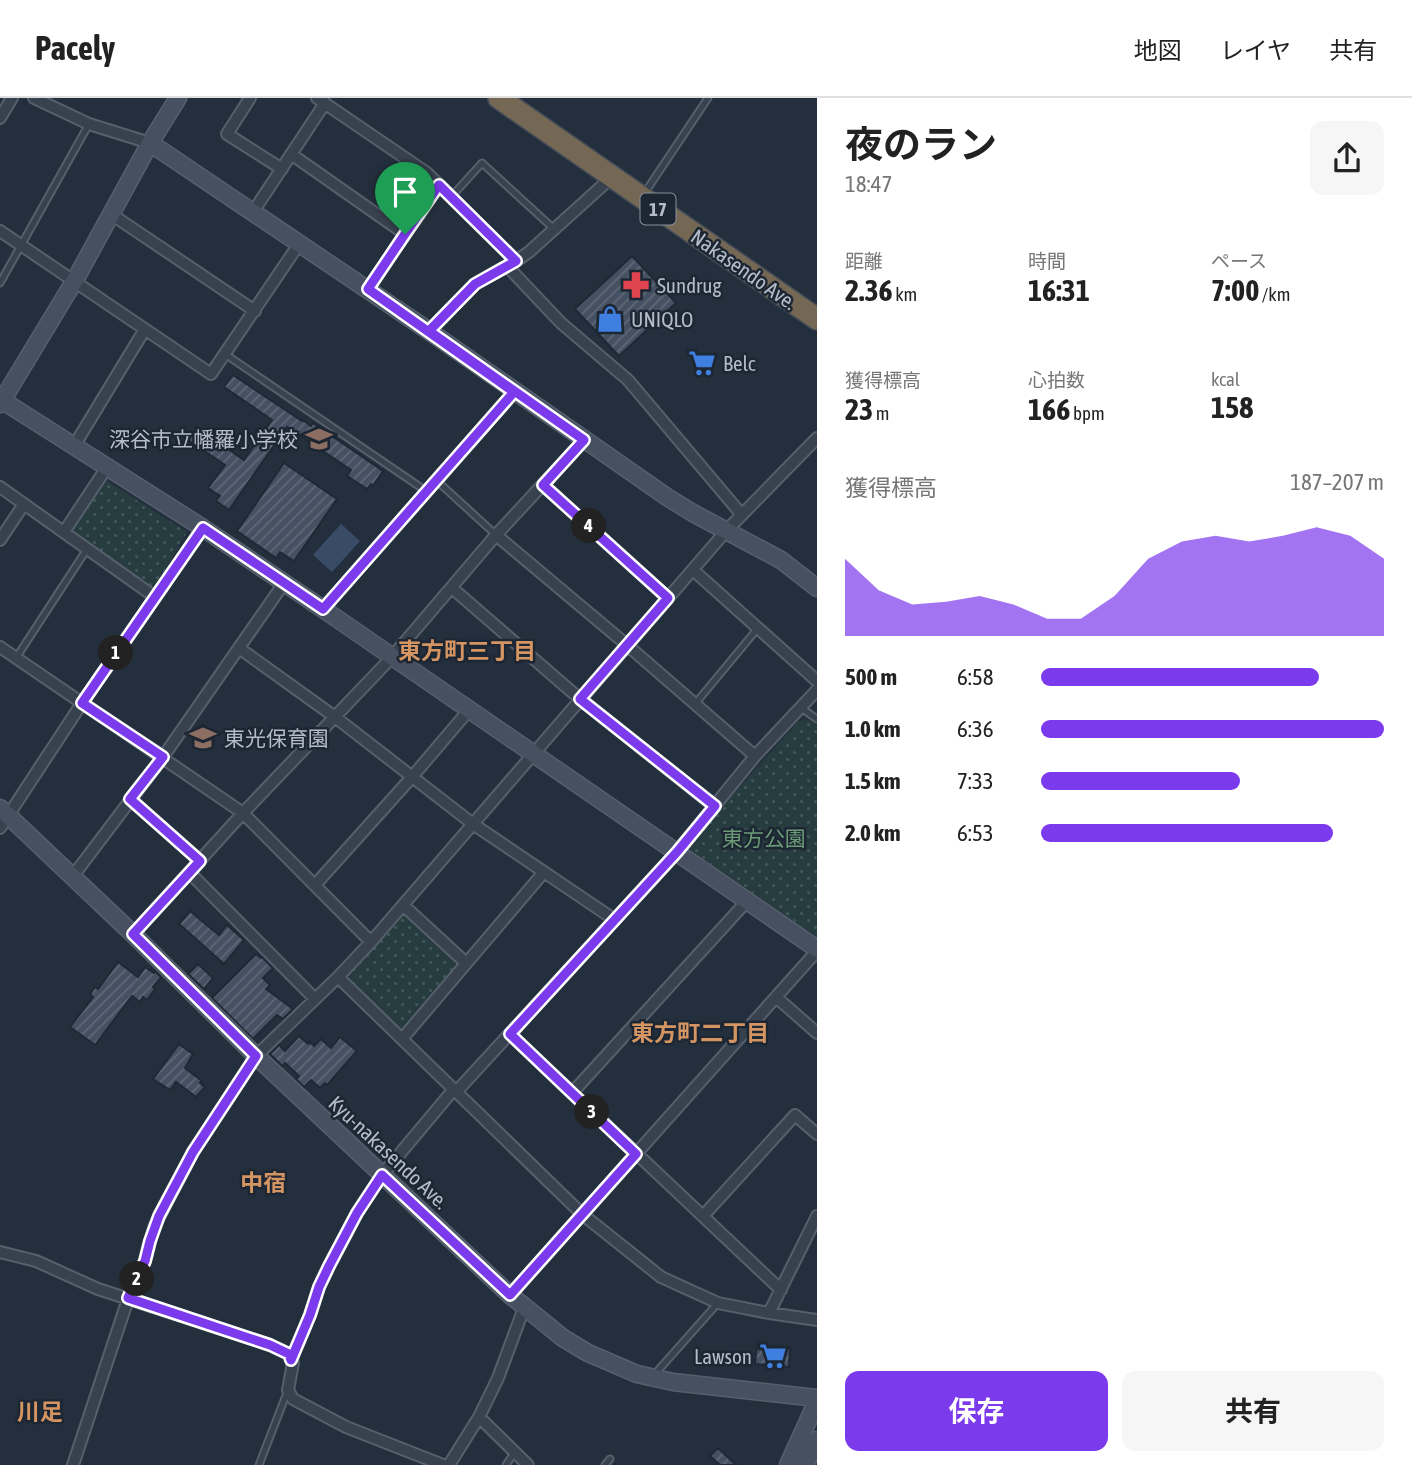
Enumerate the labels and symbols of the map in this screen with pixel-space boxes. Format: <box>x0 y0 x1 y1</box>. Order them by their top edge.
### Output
pin <box>375 162 435 234</box>
road number: 17 <box>640 194 676 225</box>
street label: Nakasendo Ave. <box>687 224 801 314</box>
pharmacy icon: Sundrug <box>621 270 651 300</box>
place label: Sundrug <box>657 273 721 297</box>
shop icon: UNIQLO <box>595 304 625 334</box>
place label: UNIQLO <box>631 307 693 331</box>
supermarket icon: Belc <box>687 348 717 378</box>
place label: Belc <box>723 351 756 375</box>
school or university icon: 深谷市立幡羅小学校 <box>304 424 334 454</box>
place label: 深谷市立幡羅小学校 <box>109 427 298 451</box>
pin: 4 <box>572 508 606 544</box>
pin: 1 <box>99 636 134 670</box>
district label: 東方町三丁目 <box>398 638 536 664</box>
school or university icon: 東光保育園 <box>188 723 218 753</box>
place label: 東光保育園 <box>224 726 329 750</box>
park label: 東方公園 <box>722 826 806 850</box>
district label: 東方町二丁目 <box>631 1020 769 1046</box>
street label: Kyu-nakasendo Ave. <box>324 1091 454 1213</box>
pin: 3 <box>574 1094 610 1130</box>
district label: 中宿 <box>240 1170 286 1196</box>
pin: 2 <box>120 1262 154 1296</box>
supermarket icon: Lawson <box>758 1341 788 1371</box>
place label: Lawson <box>694 1344 752 1368</box>
district label: 川足 <box>17 1399 63 1425</box>

